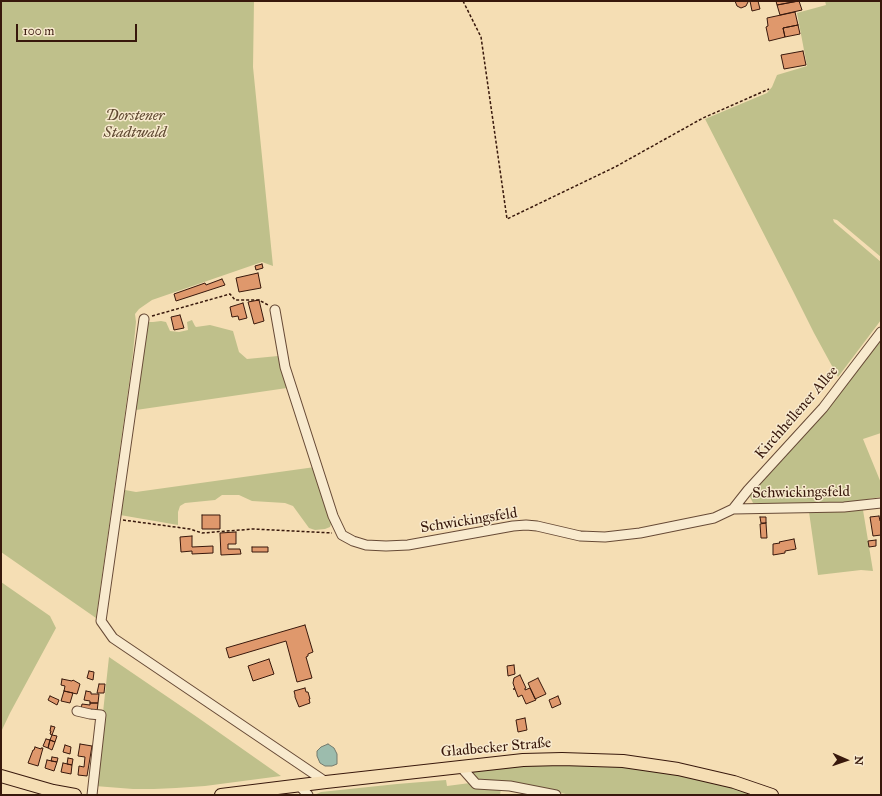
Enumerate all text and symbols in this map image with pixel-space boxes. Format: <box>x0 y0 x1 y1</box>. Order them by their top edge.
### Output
scale bar <box>18 16 139 42</box>
text: 100 m <box>23 24 54 38</box>
park label: Dorstener Stadtwald <box>104 107 166 142</box>
street label: Kirchhellener Allee <box>752 363 842 463</box>
street label: Schwickingsfeld <box>752 483 850 503</box>
street label: Schwickingsfeld <box>419 504 519 538</box>
street label: Gladbecker Straße <box>440 734 552 762</box>
north arrow <box>826 740 866 780</box>
text: N <box>852 756 865 765</box>

